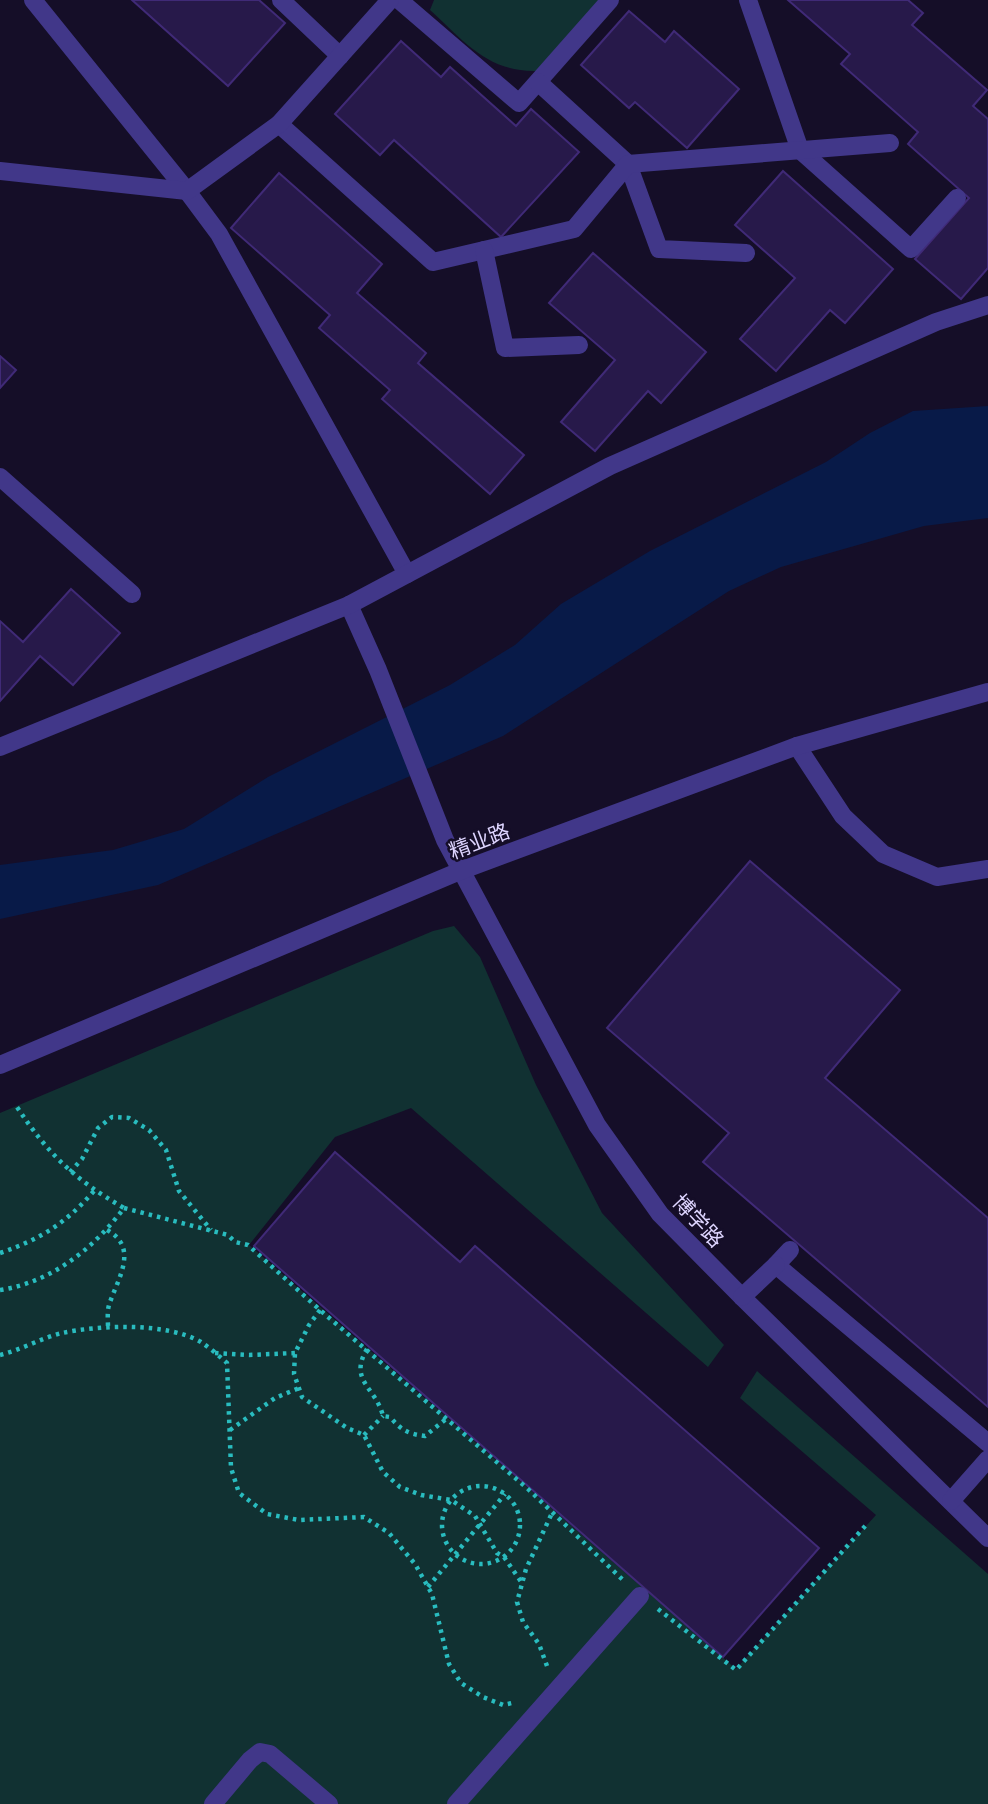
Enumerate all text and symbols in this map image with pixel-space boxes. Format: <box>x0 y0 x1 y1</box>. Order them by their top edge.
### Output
street label: 精业路 <box>445 817 513 863</box>
street label: 博学路 <box>668 1188 730 1252</box>

